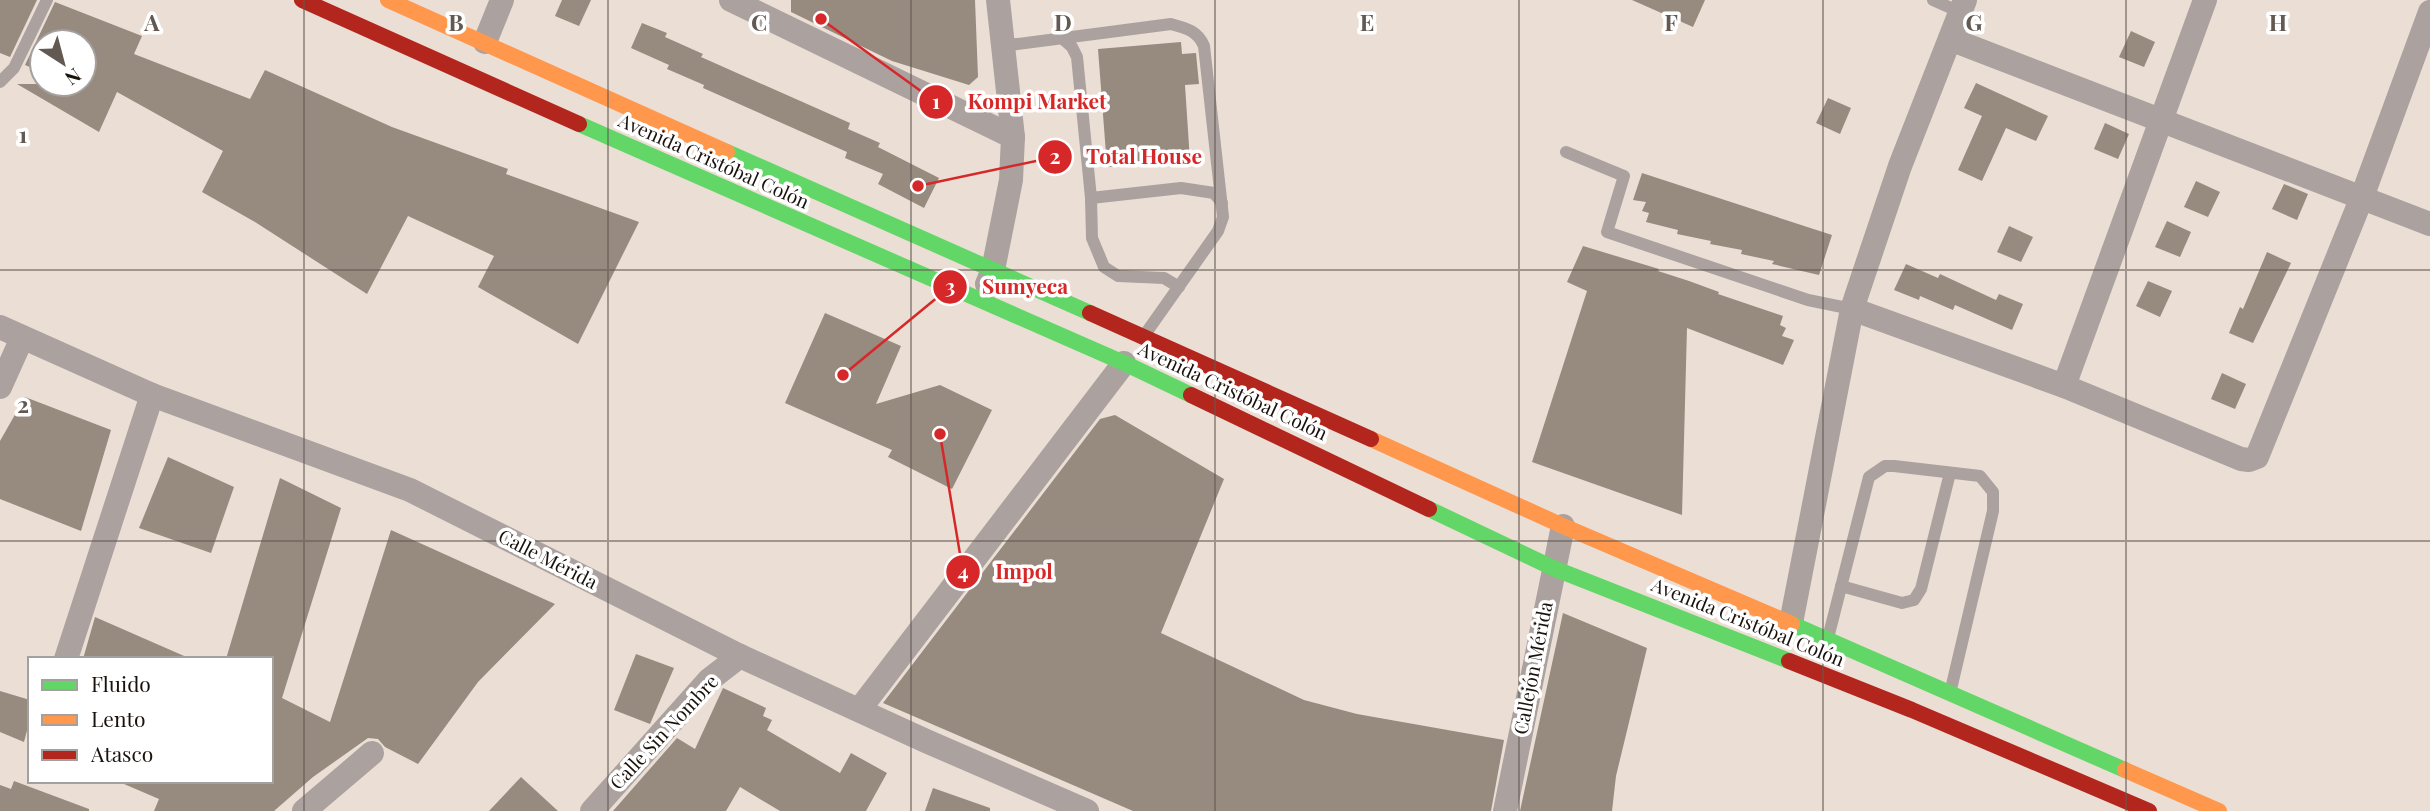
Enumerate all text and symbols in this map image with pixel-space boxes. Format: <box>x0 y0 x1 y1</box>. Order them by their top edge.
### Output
text: A <box>143 6 160 37</box>
text: B <box>448 6 464 37</box>
text: C <box>751 6 767 37</box>
text: D <box>1054 6 1072 37</box>
text: E <box>1360 6 1374 37</box>
text: F <box>1664 6 1678 37</box>
text: G <box>1966 6 1983 37</box>
text: H <box>2269 6 2287 37</box>
north arrow <box>28 28 98 98</box>
text: N <box>60 63 87 92</box>
callout: Kompi Market <box>918 81 1120 123</box>
text: 1 <box>932 86 940 114</box>
text: Kompi Market <box>968 86 1107 114</box>
street label: Avenida Cristóbal Colón <box>614 106 814 214</box>
text: 1 <box>19 118 28 149</box>
callout: Total House <box>1037 136 1216 178</box>
text: 2 <box>1050 141 1061 169</box>
text: Total House <box>1086 141 1202 169</box>
callout: Sumyeca <box>933 266 1082 308</box>
text: 3 <box>945 271 955 299</box>
text: Sumyeca <box>982 271 1068 299</box>
street label: Avenida Cristóbal Colón <box>1134 334 1333 446</box>
text: 2 <box>17 388 29 419</box>
street label: Calle Mérida <box>494 522 603 594</box>
callout: Impol <box>946 551 1066 593</box>
text: 4 <box>957 556 969 584</box>
text: Impol <box>995 556 1053 584</box>
street label: Avenida Cristóbal Colón <box>1647 570 1849 672</box>
street label: Callejón Mérida <box>1506 599 1558 736</box>
legend <box>28 657 273 783</box>
street label: Calle Sin Nombre <box>603 668 723 794</box>
text: Fluido <box>91 669 151 697</box>
text: Lento <box>91 704 145 732</box>
text: Atasco <box>90 739 153 767</box>

